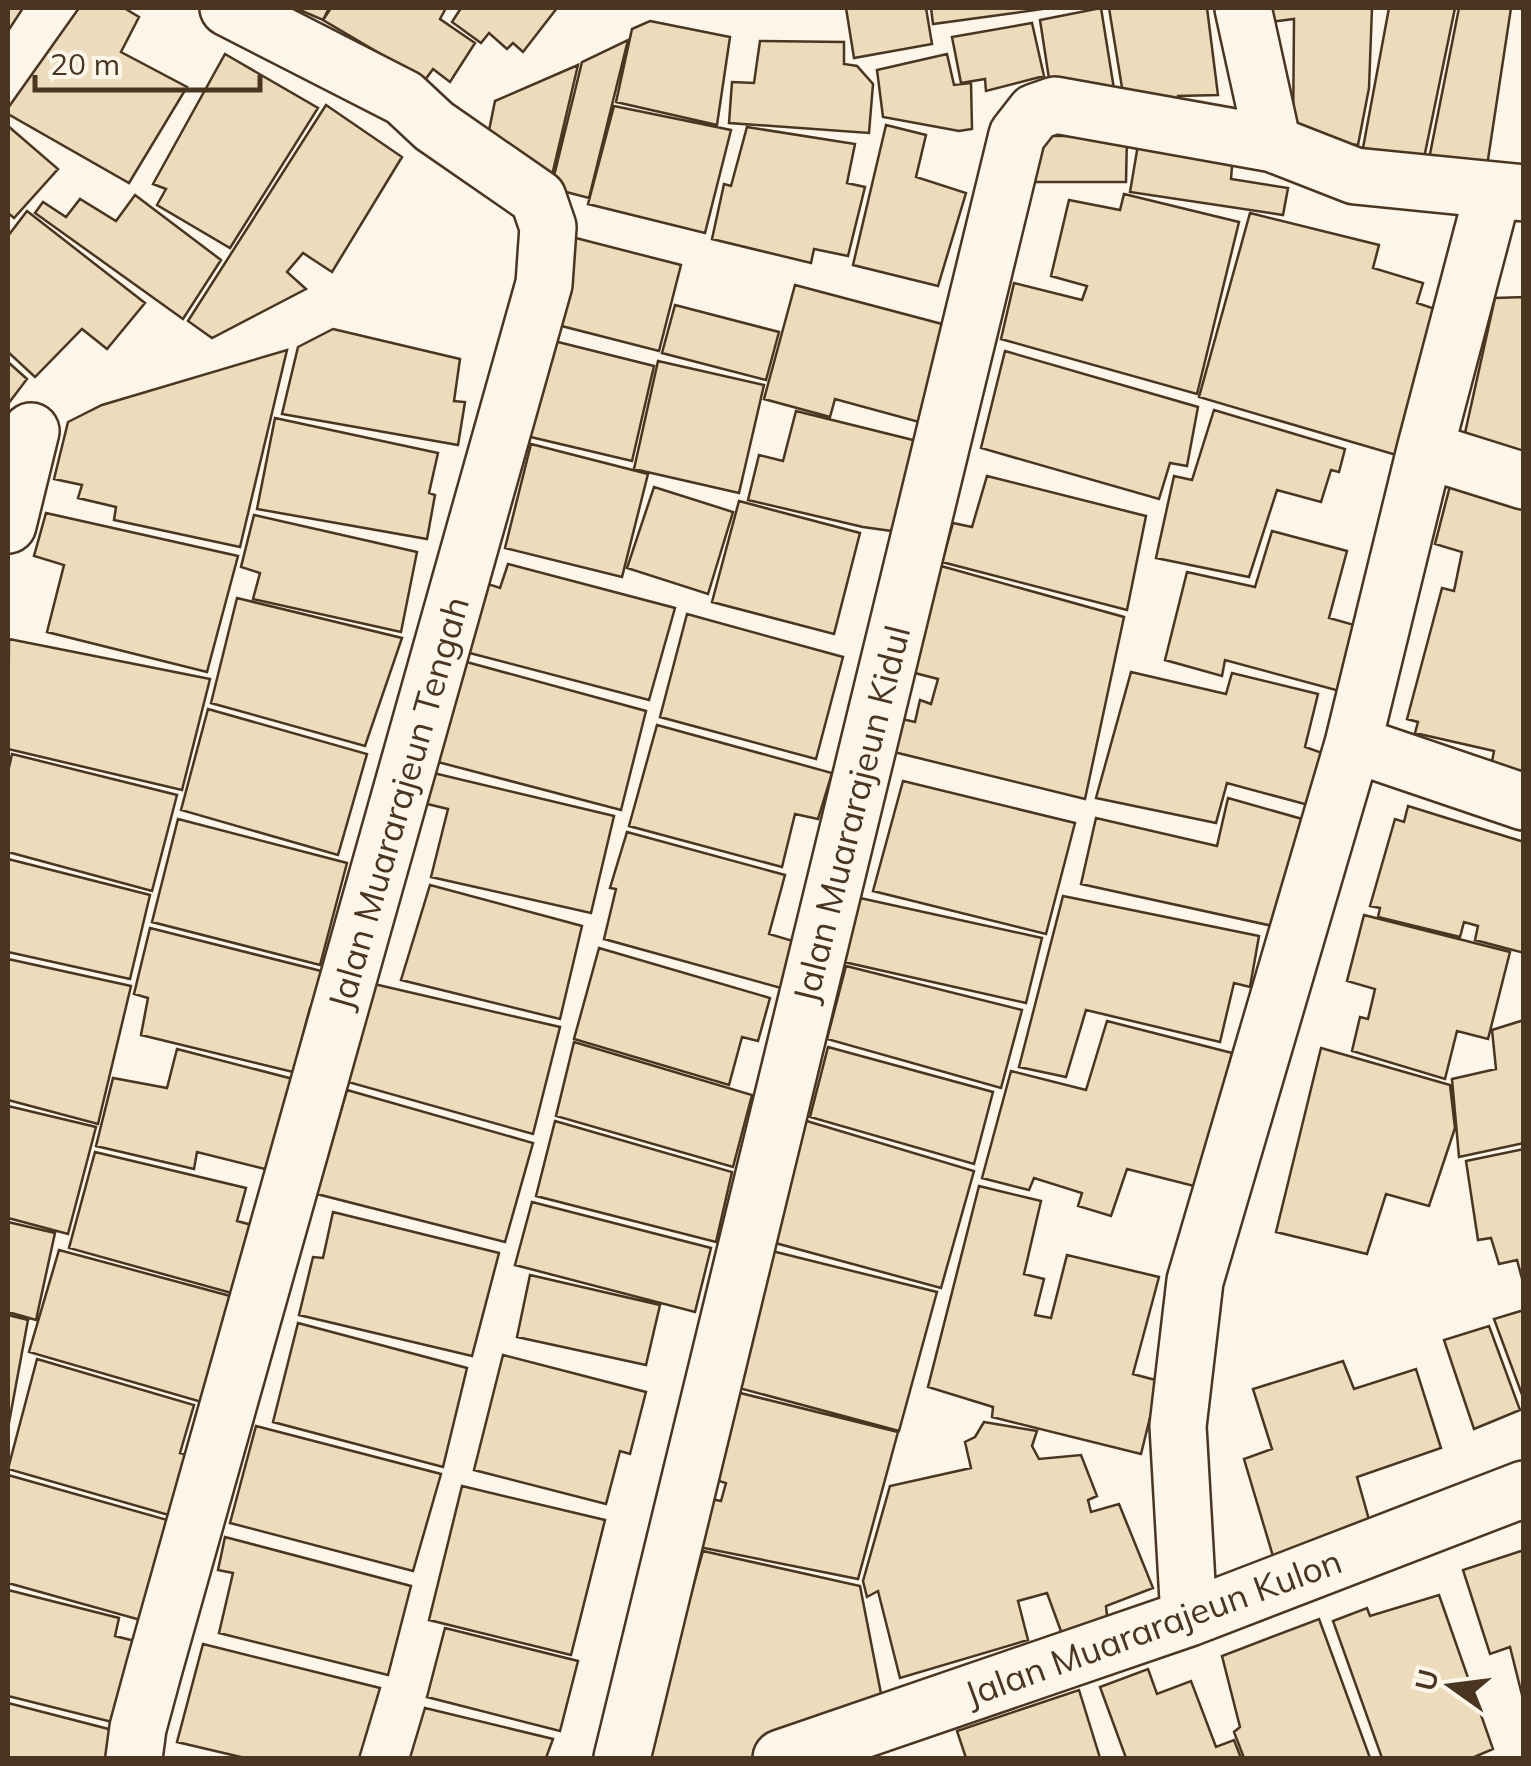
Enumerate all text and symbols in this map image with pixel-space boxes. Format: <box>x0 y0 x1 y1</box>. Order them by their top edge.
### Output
scale bar <box>35 30 260 92</box>
text: 20 m <box>50 45 120 83</box>
street label: Jalan Muararajeun Tengah <box>318 591 478 1015</box>
street label: Jalan Muararajeun Kidul <box>783 621 919 1007</box>
street label: Jalan Muararajeun Kulon <box>959 1538 1347 1716</box>
north arrow <box>1401 1636 1501 1736</box>
text: U <box>1407 1666 1446 1694</box>

